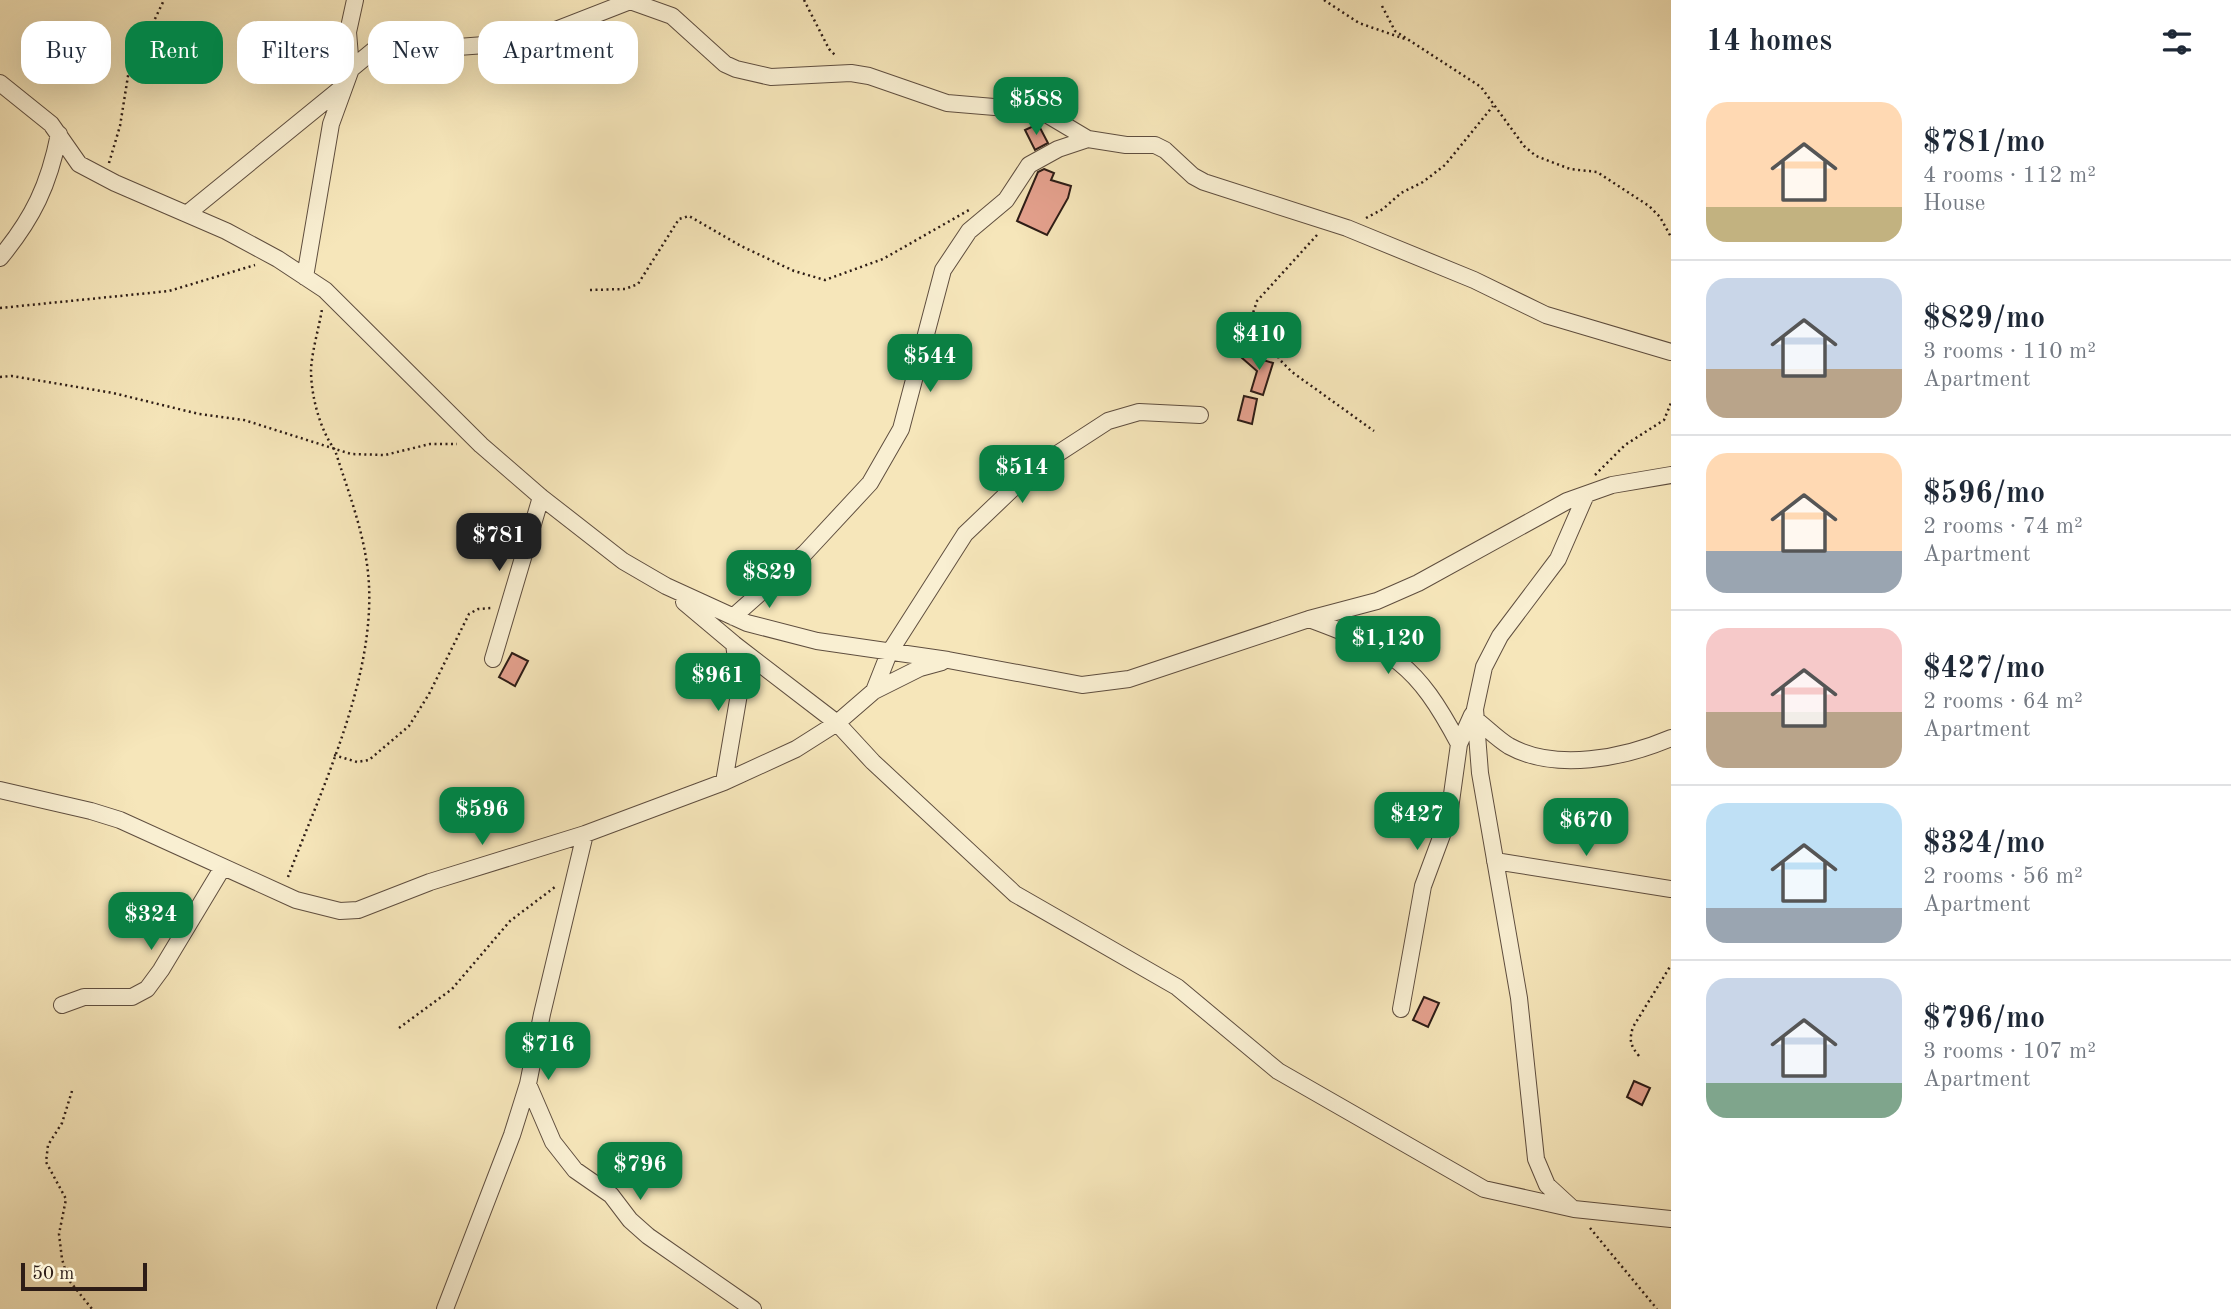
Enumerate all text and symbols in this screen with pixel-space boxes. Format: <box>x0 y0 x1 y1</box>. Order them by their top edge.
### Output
chip: Buy <box>21 21 111 84</box>
chip: Rent <box>125 21 223 84</box>
chip: Filters <box>237 21 354 84</box>
chip: New <box>368 21 464 84</box>
chip: Apartment <box>478 21 638 84</box>
icon: filters <box>2158 23 2196 61</box>
text: 14 homes <box>1706 27 1832 57</box>
pin: $588 <box>995 78 1077 137</box>
text: $588 <box>1009 88 1063 111</box>
text: $781/mo <box>1923 128 2045 158</box>
icon: home <box>1762 130 1846 214</box>
text: 4 rooms · 112 m² <box>1923 164 2096 187</box>
text: House <box>1923 192 1985 215</box>
text: $829/mo <box>1923 304 2045 334</box>
icon: home <box>1762 306 1846 390</box>
pin: $410 <box>1218 312 1300 372</box>
text: $410 <box>1232 323 1286 346</box>
pin: $544 <box>889 334 971 394</box>
text: 3 rooms · 110 m² <box>1923 340 2096 363</box>
text: $544 <box>903 345 957 368</box>
text: Apartment <box>1923 368 2031 391</box>
pin: $514 <box>981 446 1063 505</box>
text: $514 <box>995 456 1049 479</box>
text: $596/mo <box>1923 479 2045 509</box>
icon: home <box>1762 481 1846 565</box>
pin: $781 <box>458 514 540 573</box>
text: 2 rooms · 74 m² <box>1923 515 2083 538</box>
text: $781 <box>472 524 526 547</box>
text: Apartment <box>1923 543 2031 566</box>
pin: $829 <box>728 550 810 610</box>
text: $829 <box>742 561 796 584</box>
pin: $1,120 <box>1331 616 1445 676</box>
text: $1,120 <box>1351 627 1425 650</box>
pin: $961 <box>677 654 759 713</box>
text: $427/mo <box>1923 654 2045 684</box>
icon: home <box>1762 656 1846 740</box>
text: $961 <box>691 664 745 687</box>
text: 2 rooms · 64 m² <box>1923 690 2083 713</box>
text: Apartment <box>1923 718 2031 741</box>
pin: $596 <box>441 788 523 847</box>
pin: $427 <box>1376 792 1458 852</box>
text: $596 <box>455 798 509 821</box>
pin: $670 <box>1545 798 1627 858</box>
text: $427 <box>1390 803 1444 826</box>
text: $670 <box>1559 809 1613 832</box>
text: $324/mo <box>1923 829 2045 859</box>
icon: home <box>1762 831 1846 915</box>
text: 2 rooms · 56 m² <box>1923 865 2083 888</box>
pin: $324 <box>110 892 192 952</box>
text: Apartment <box>1923 893 2031 916</box>
text: $324 <box>124 903 178 926</box>
text: $796/mo <box>1923 1004 2045 1034</box>
icon: home <box>1762 1006 1846 1090</box>
pin: $716 <box>507 1023 589 1082</box>
text: $716 <box>521 1033 575 1056</box>
text: 3 rooms · 107 m² <box>1923 1040 2096 1063</box>
text: Apartment <box>1923 1068 2031 1091</box>
pin: $796 <box>599 1142 681 1202</box>
text: $796 <box>613 1153 667 1176</box>
scale bar <box>21 1260 147 1292</box>
text: 50 m <box>32 1265 74 1284</box>

